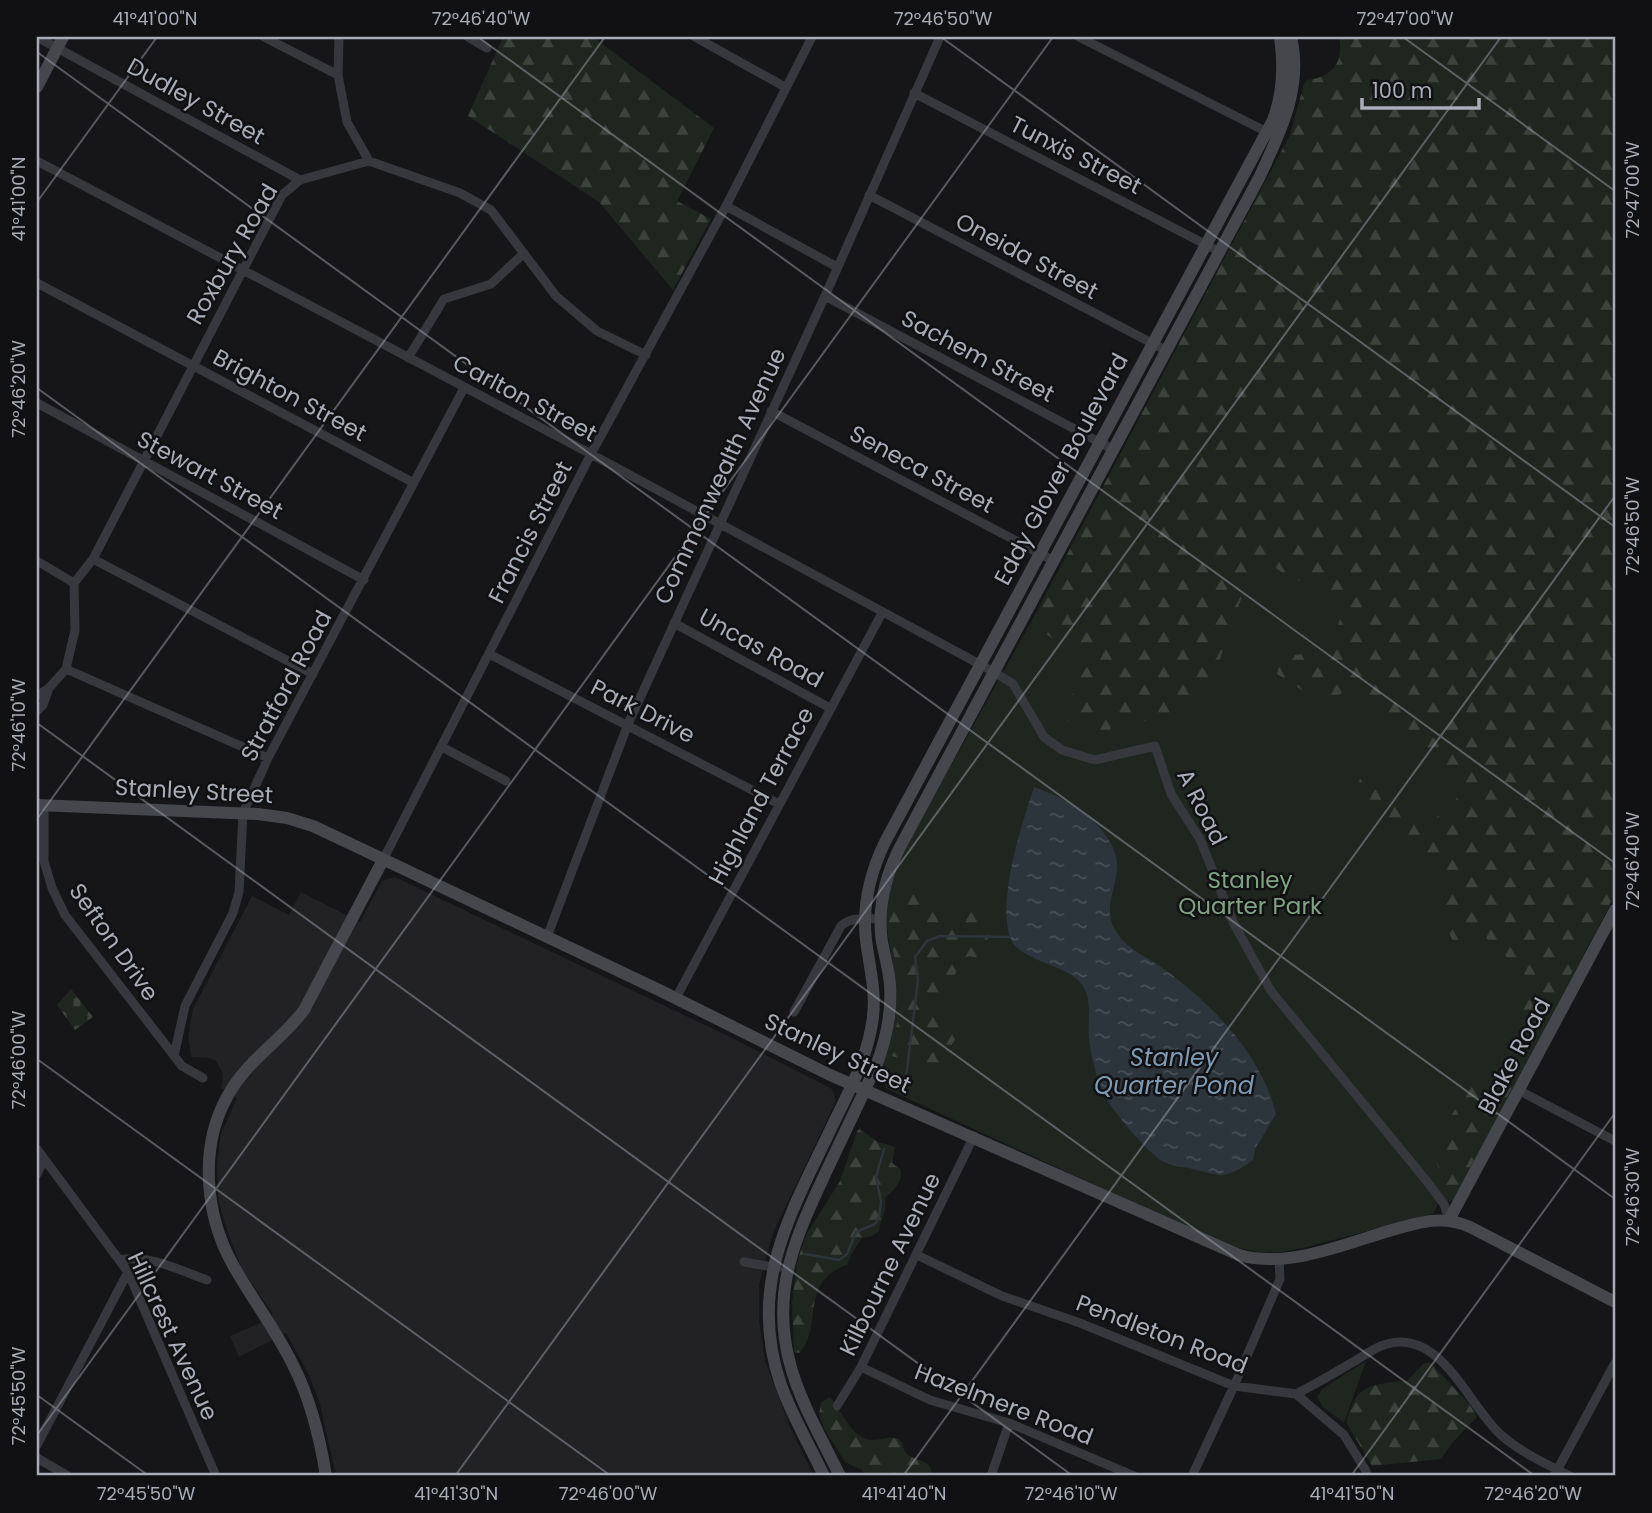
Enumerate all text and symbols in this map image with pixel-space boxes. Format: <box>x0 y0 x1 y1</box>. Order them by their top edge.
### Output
text: 41°41'00"N <box>113 6 197 31</box>
text: 72°46'40"W <box>432 6 531 31</box>
text: 72°46'50"W <box>894 6 993 31</box>
text: 72°47'00"W <box>1356 6 1454 31</box>
street label: Dudley Street <box>121 50 271 152</box>
scale bar <box>1362 66 1479 110</box>
text: 100 m <box>1372 76 1432 105</box>
street label: Tunxis Street <box>1005 108 1147 202</box>
text: 72°47'00"W <box>1620 141 1645 239</box>
text: 41°41'00"N <box>6 157 31 241</box>
street label: Roxbury Road <box>179 178 285 330</box>
street label: Oneida Street <box>950 205 1104 307</box>
street label: Sachem Street <box>896 302 1060 410</box>
text: 72°46'20"W <box>6 340 31 438</box>
street label: Brighton Street <box>207 341 373 449</box>
street label: Commonwealth Avenue <box>646 343 794 609</box>
street label: Carlton Street <box>447 347 603 449</box>
street label: Eddy Glover Boulevard <box>986 348 1136 590</box>
street label: Seneca Street <box>844 417 1000 521</box>
street label: Stewart Street <box>131 423 289 527</box>
street label: Francis Street <box>480 455 580 609</box>
text: 72°46'50"W <box>1620 476 1645 575</box>
street label: Uncas Road <box>693 601 829 695</box>
street label: Stratford Road <box>233 605 339 767</box>
street label: Park Drive <box>585 671 701 751</box>
text: 72°46'10"W <box>6 678 31 772</box>
street label: Highland Terrace <box>701 701 821 891</box>
street label: A Road <box>1169 763 1235 851</box>
street label: Stanley Street <box>114 771 274 811</box>
text: 72°46'40"W <box>1620 811 1645 910</box>
park label: Stanley Quarter Park <box>1178 864 1322 922</box>
street label: Sefton Drive <box>62 877 166 1007</box>
street label: Blake Road <box>1470 992 1558 1120</box>
street label: Stanley Street <box>759 1005 917 1101</box>
text: 72°46'00"W <box>6 1010 31 1109</box>
water label: Stanley Quarter Pond <box>1094 1041 1255 1102</box>
text: 72°46'30"W <box>1620 1148 1645 1246</box>
street label: Kilbourne Avenue <box>832 1167 948 1361</box>
street label: Hillcrest Avenue <box>120 1247 226 1425</box>
street label: Pendleton Road <box>1072 1287 1252 1381</box>
text: 72°45'50"W <box>6 1346 31 1445</box>
street label: Hazelmere Road <box>910 1355 1098 1453</box>
text: 72°45'50"W <box>97 1481 196 1506</box>
text: 41°41'30"N <box>414 1481 498 1506</box>
text: 72°46'00"W <box>559 1481 658 1506</box>
text: 41°41'40"N <box>862 1481 946 1506</box>
text: 72°46'10"W <box>1024 1481 1118 1506</box>
text: 41°41'50"N <box>1310 1481 1394 1506</box>
text: 72°46'20"W <box>1484 1481 1582 1506</box>

